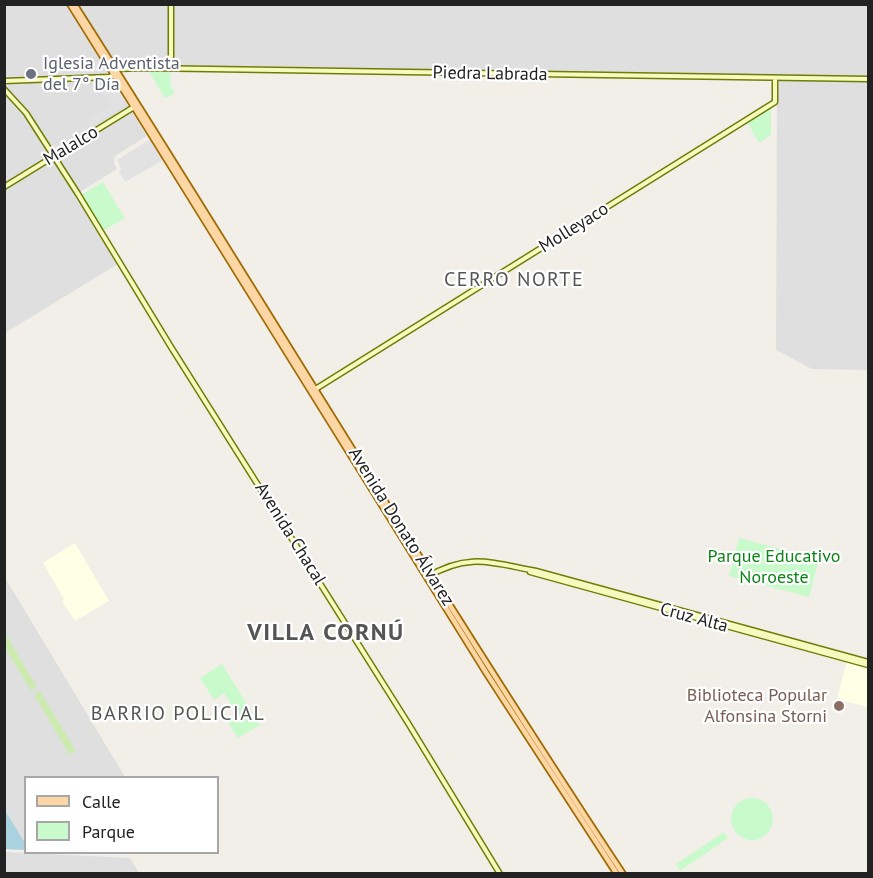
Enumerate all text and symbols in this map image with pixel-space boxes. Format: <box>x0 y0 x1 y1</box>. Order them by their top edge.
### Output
place label: Iglesia Adventista del 7° Día <box>43 53 180 96</box>
street label: Piedra Labrada <box>432 62 548 86</box>
marker: Iglesia Adventista del 7° Día <box>24 67 38 81</box>
street label: Malalco <box>40 121 102 171</box>
street label: Molleyaco <box>535 198 613 258</box>
district label: CERRO NORTE <box>444 268 584 292</box>
street label: Avenida Donato Álvarez <box>343 444 459 610</box>
street label: Avenida Chacal <box>250 479 330 589</box>
park label: Parque Educativo Noroeste <box>708 546 840 588</box>
street label: Cruz Alta <box>658 599 730 637</box>
district label: VILLA CORNÚ <box>247 619 405 647</box>
place label: Biblioteca Popular Alfonsina Storni <box>687 685 827 728</box>
marker: Biblioteca Popular Alfonsina Storni <box>832 699 846 713</box>
district label: BARRIO POLICIAL <box>91 702 265 726</box>
legend <box>24 776 219 854</box>
text: Calle <box>82 790 121 813</box>
text: Parque <box>82 820 135 843</box>

